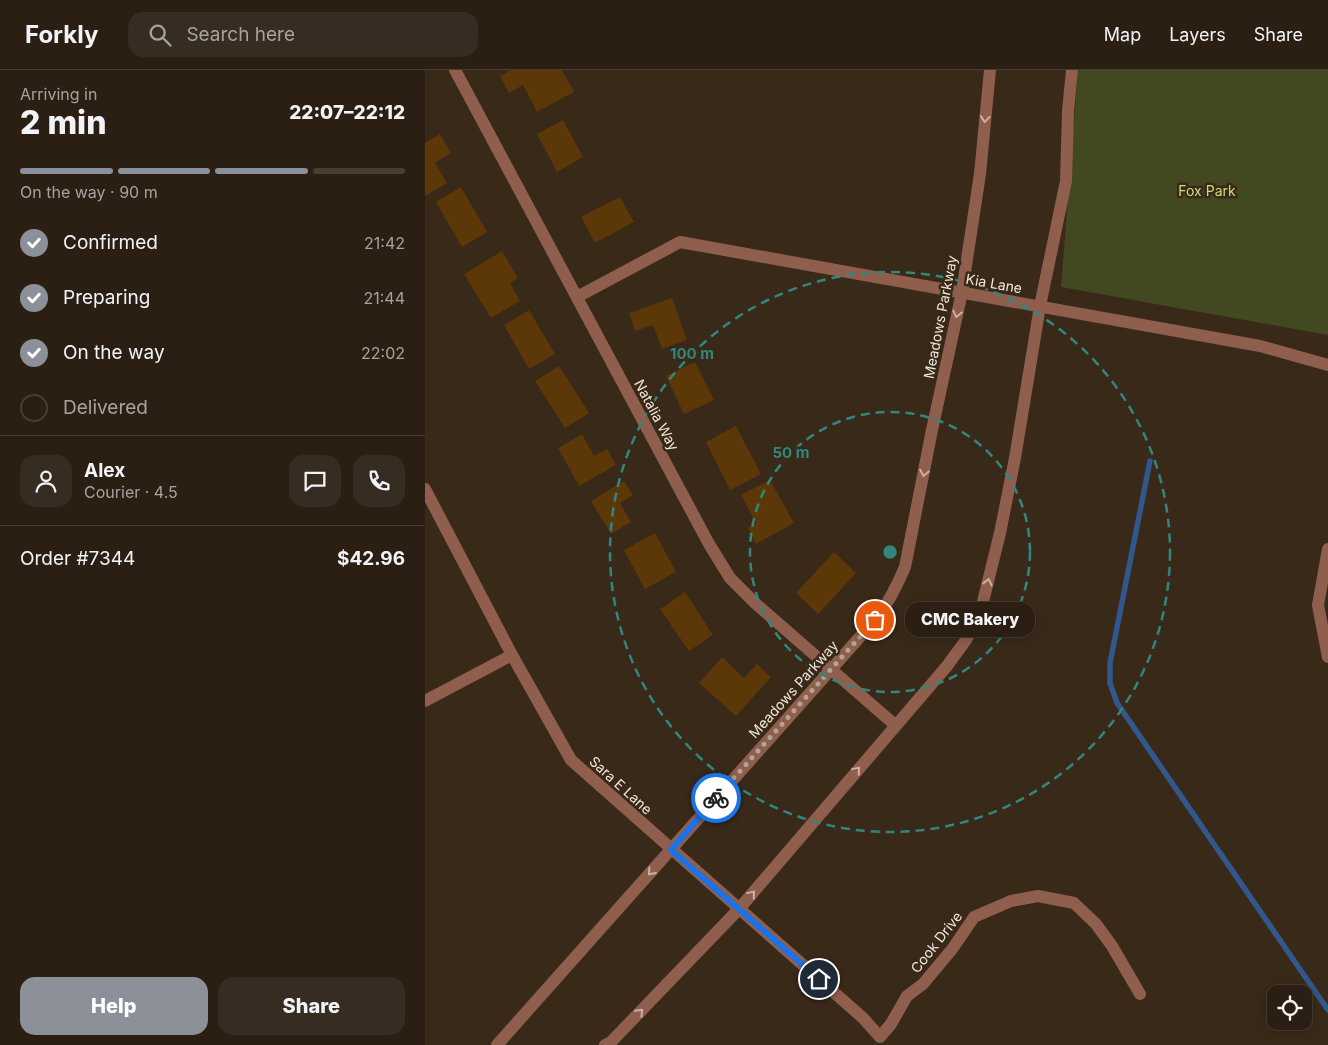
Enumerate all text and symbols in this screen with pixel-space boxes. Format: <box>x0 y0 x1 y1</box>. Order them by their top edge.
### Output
search box <box>128 12 478 57</box>
text: Forkly <box>25 20 98 49</box>
icon: search <box>146 21 174 49</box>
text: Search here <box>186 23 295 46</box>
text: Map <box>1104 24 1141 45</box>
text: Layers <box>1169 24 1226 45</box>
text: Share <box>1254 24 1303 45</box>
text: Arriving in <box>20 84 97 104</box>
text: 22:07–22:12 <box>289 101 405 124</box>
text: 2 min <box>20 103 106 142</box>
one-way arrow <box>980 115 991 123</box>
text: On the way · 90 m <box>20 182 158 202</box>
park label: Fox Park <box>1178 182 1236 199</box>
icon: check <box>20 229 48 257</box>
text: Confirmed <box>63 231 158 254</box>
text: 21:42 <box>364 233 405 253</box>
street label: Meadows Parkway <box>920 254 960 380</box>
street label: Kia Lane <box>964 270 1024 296</box>
icon: check <box>20 284 48 312</box>
text: Preparing <box>63 286 150 309</box>
text: 21:44 <box>363 288 405 308</box>
one-way arrow <box>952 309 963 318</box>
icon: check <box>20 339 48 367</box>
text: On the way <box>63 341 165 364</box>
text: 22:02 <box>361 343 405 363</box>
text: 100 m <box>670 344 714 363</box>
street label: Natalia Way <box>631 377 683 454</box>
text: Delivered <box>63 396 148 419</box>
text: 50 m <box>773 443 809 462</box>
button: person <box>20 455 72 507</box>
button: chat <box>289 455 341 507</box>
button: phone <box>353 455 405 507</box>
text: Alex <box>84 459 125 482</box>
one-way arrow <box>919 468 929 477</box>
text: Courier · 4.5 <box>84 482 178 502</box>
centre of rings <box>881 543 899 561</box>
text: Order #7344 <box>20 547 135 570</box>
text: $42.96 <box>337 547 405 570</box>
one-way arrow <box>982 577 993 586</box>
pin <box>854 599 896 641</box>
callout: CMC Bakery <box>905 602 1035 638</box>
icon: bag <box>861 606 889 634</box>
text: CMC Bakery <box>921 609 1019 629</box>
street label: Meadows Parkway <box>745 637 841 741</box>
street label: Sara E Lane <box>586 752 656 818</box>
one-way arrow <box>851 767 860 776</box>
courier <box>691 773 741 823</box>
icon: bike <box>702 784 730 812</box>
one-way arrow <box>647 867 656 876</box>
one-way arrow <box>746 891 754 900</box>
street label: Cook Drive <box>907 908 965 976</box>
pin <box>798 958 840 1000</box>
icon: home <box>805 965 833 993</box>
button: Help <box>20 977 208 1035</box>
button: Share <box>218 977 405 1035</box>
map controls <box>1267 985 1312 1030</box>
button: locate <box>1267 985 1312 1030</box>
one-way arrow <box>634 1009 643 1018</box>

